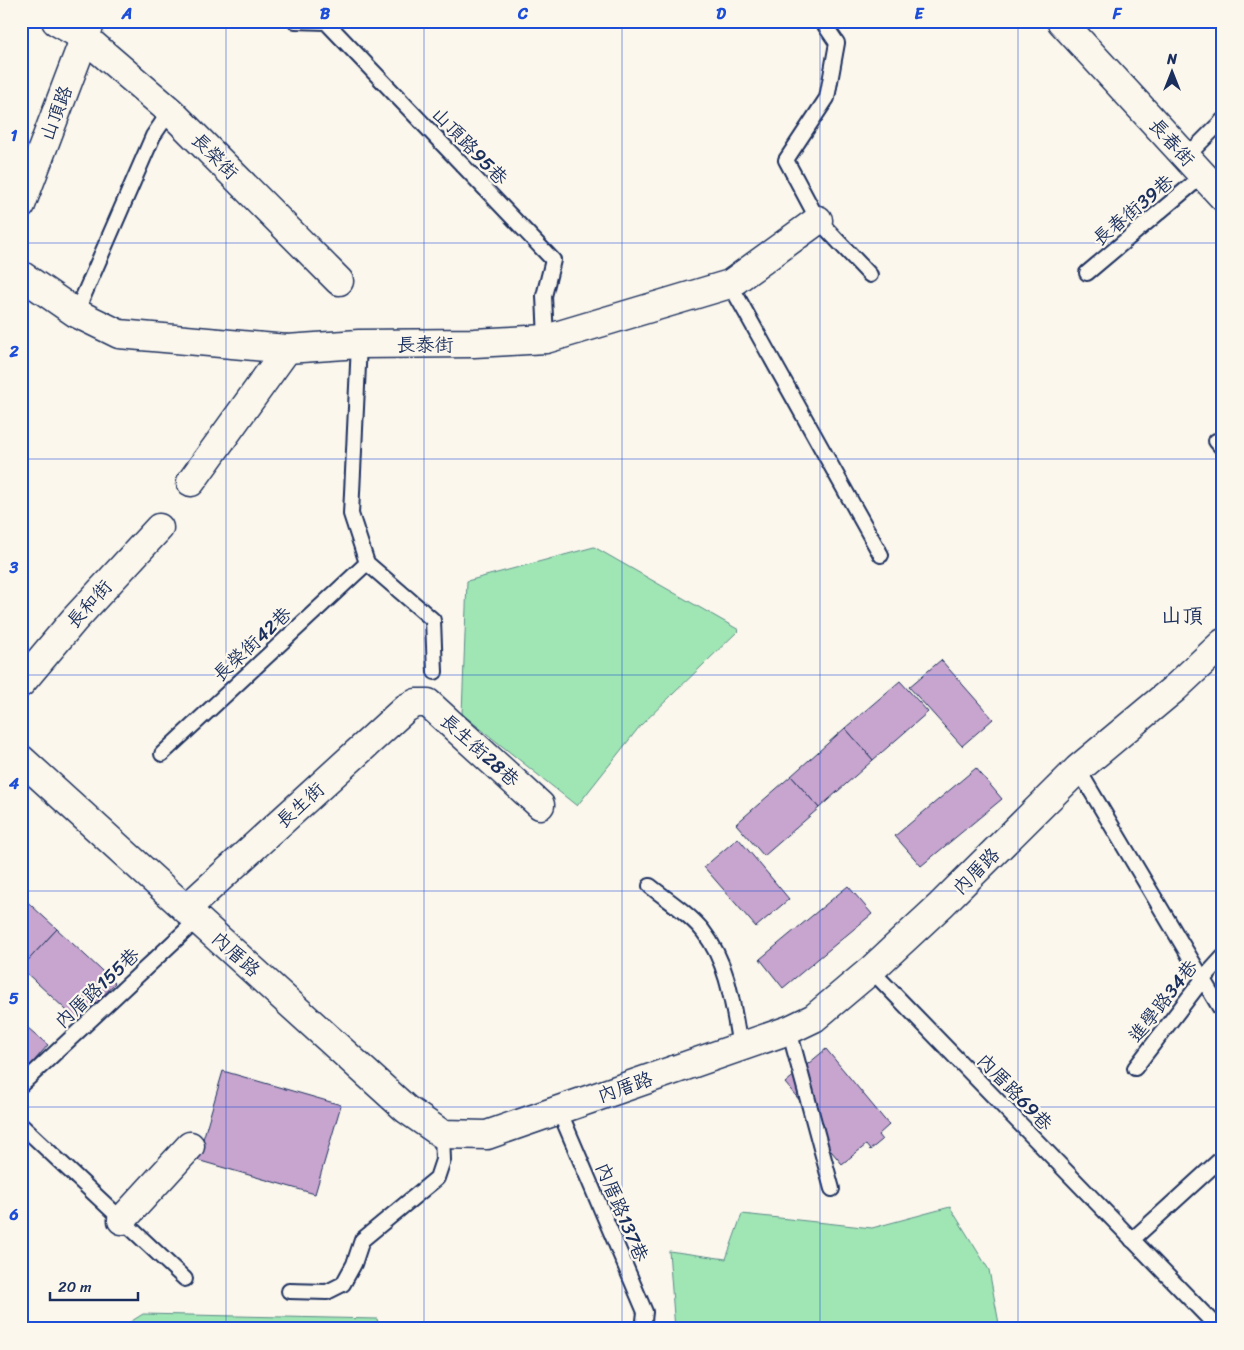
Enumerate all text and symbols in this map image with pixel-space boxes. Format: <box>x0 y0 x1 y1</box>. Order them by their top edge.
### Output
text: A <box>121 0 132 28</box>
text: B <box>320 0 331 28</box>
text: C <box>517 0 529 28</box>
text: D <box>716 0 726 28</box>
text: E <box>915 0 925 28</box>
text: F <box>1112 0 1123 28</box>
text: N <box>1166 47 1177 72</box>
north arrow <box>1146 48 1196 98</box>
street label: 山頂路 <box>30 80 82 146</box>
street label: 山頂路95巷 <box>424 99 516 193</box>
street label: 長春街 <box>1141 110 1203 174</box>
text: 1 <box>11 121 18 150</box>
street label: 長榮街 <box>183 124 247 188</box>
street label: 長春街39巷 <box>1085 166 1181 254</box>
street label: 長泰街 <box>396 328 454 361</box>
text: 2 <box>8 337 19 366</box>
text: 3 <box>9 553 19 582</box>
street label: 長和街 <box>58 572 120 636</box>
district label: 山頂 <box>1161 597 1203 635</box>
street label: 長榮街42巷 <box>205 598 299 690</box>
street label: 長生街28巷 <box>432 705 528 795</box>
text: 4 <box>8 769 19 798</box>
street label: 長生街 <box>268 774 332 836</box>
street label: 內厝路 <box>944 839 1008 903</box>
street label: 內厝路 <box>204 923 268 985</box>
street label: 內厝路155巷 <box>46 939 148 1037</box>
street label: 進學路34巷 <box>1120 952 1206 1050</box>
text: 5 <box>9 984 19 1013</box>
street label: 內厝路69巷 <box>969 1045 1061 1139</box>
street label: 內厝路 <box>593 1062 657 1112</box>
street label: 內厝路137巷 <box>586 1157 658 1267</box>
text: 6 <box>8 1200 19 1229</box>
scale bar <box>50 1270 138 1302</box>
text: 20 m <box>58 1274 92 1300</box>

